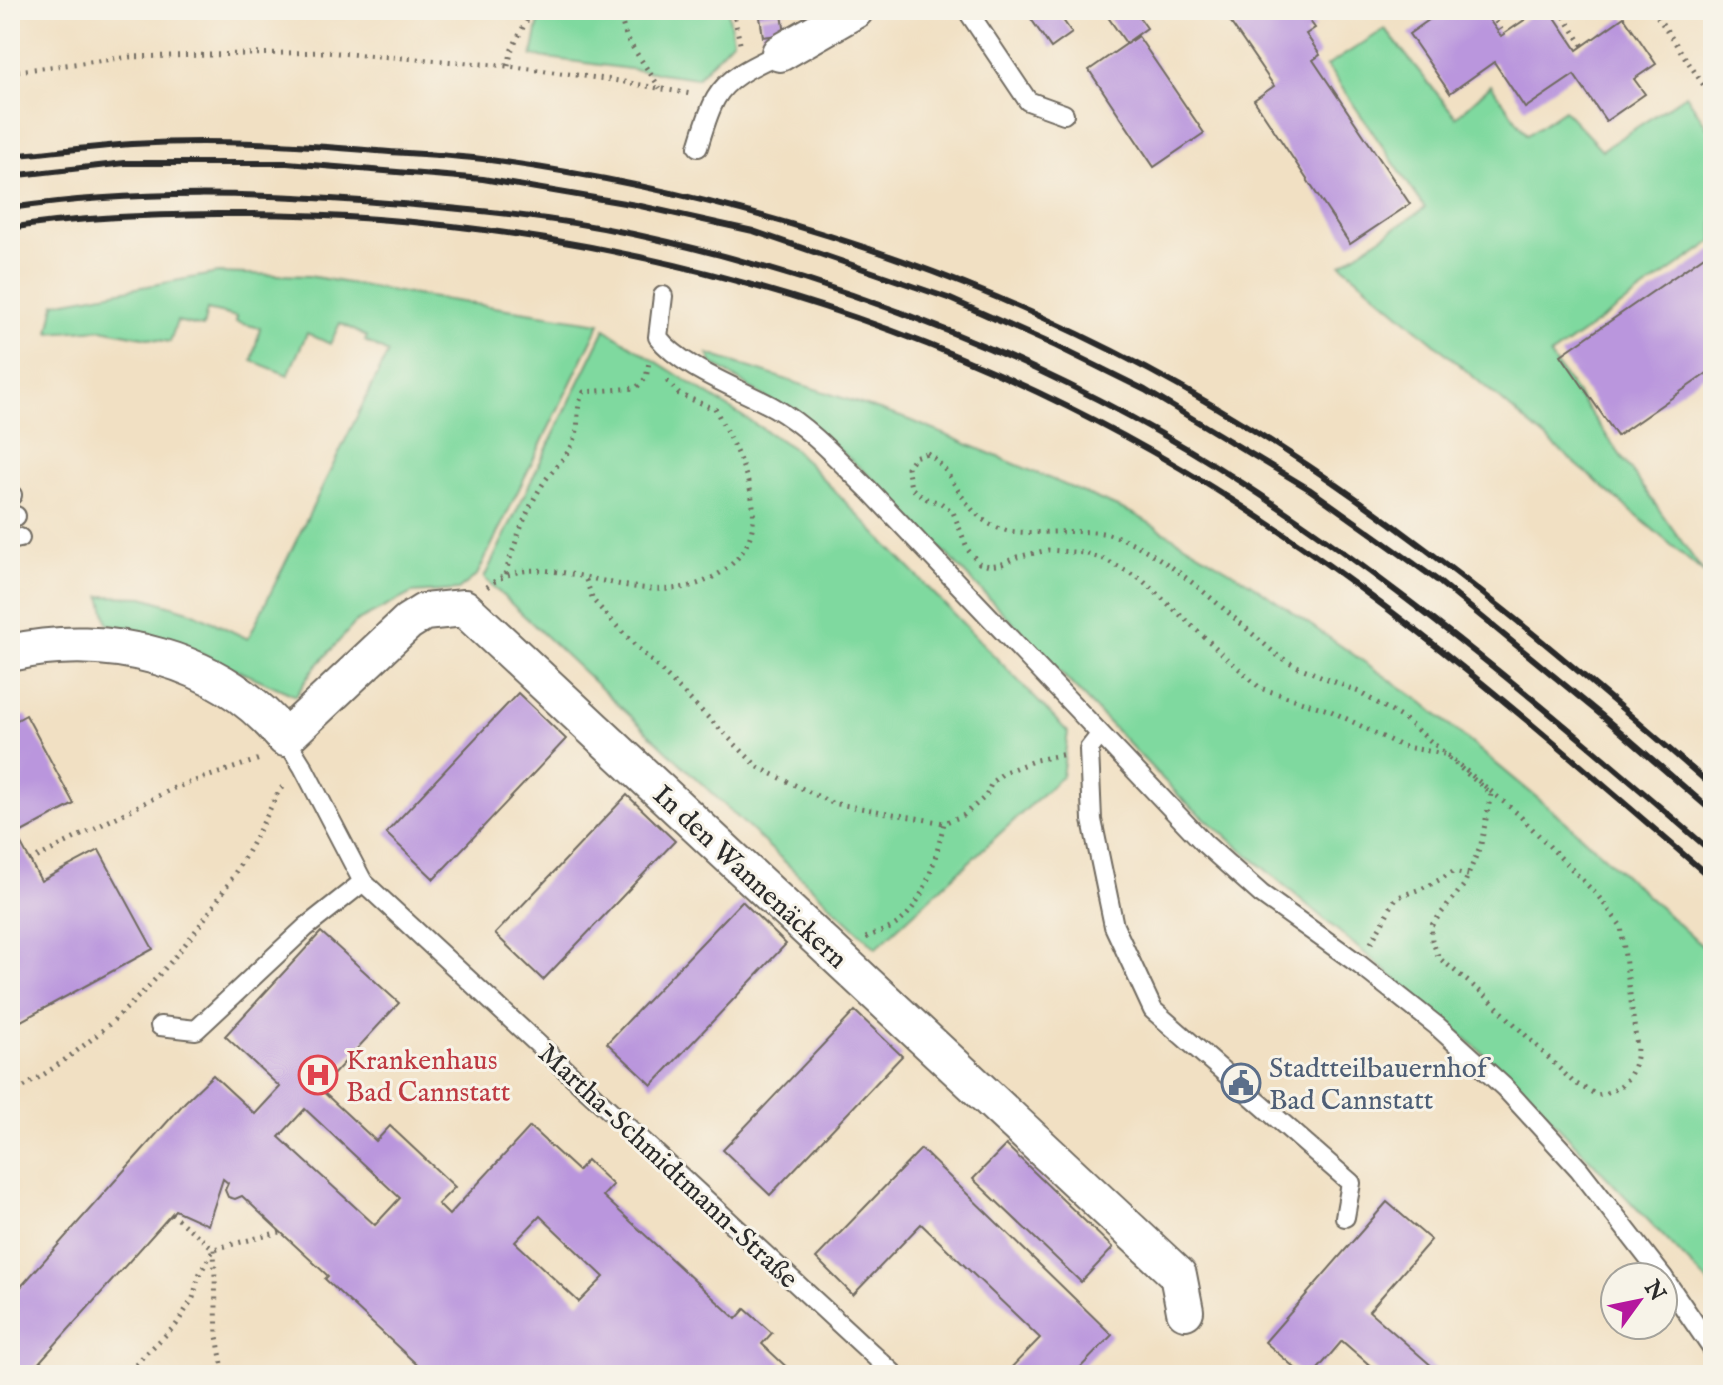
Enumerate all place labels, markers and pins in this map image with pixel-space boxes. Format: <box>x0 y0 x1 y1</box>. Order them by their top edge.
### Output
place label: Krankenhaus Bad Cannstatt <box>346 1044 511 1111</box>
place label: Stadtteilbauernhof Bad Cannstatt <box>1269 1052 1492 1119</box>
hospital icon: Krankenhaus Bad Cannstatt <box>297 1054 339 1096</box>
public building icon: Stadtteilbauernhof Bad Cannstatt <box>1220 1062 1262 1104</box>

